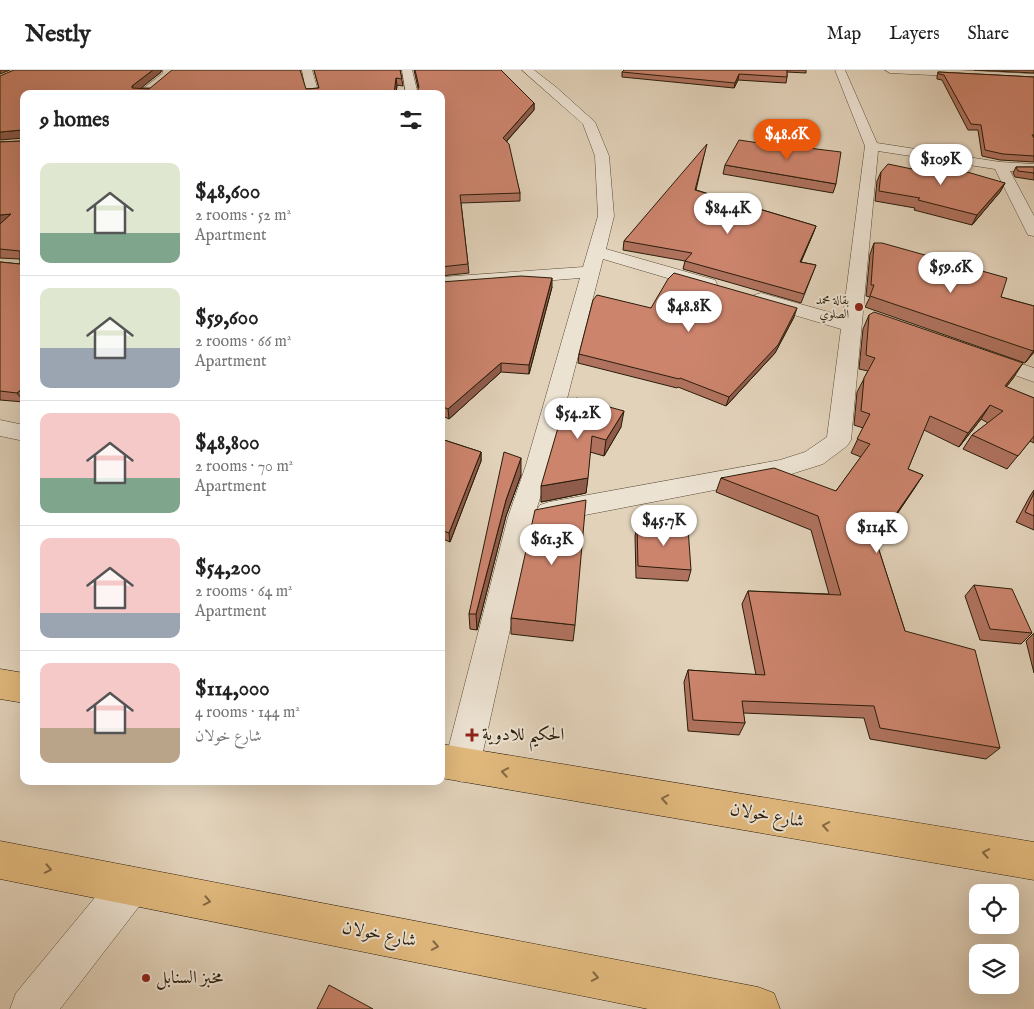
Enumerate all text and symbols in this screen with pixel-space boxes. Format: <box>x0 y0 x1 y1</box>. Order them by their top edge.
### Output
text: Nestly <box>25 19 91 50</box>
text: Map <box>827 23 861 46</box>
text: Layers <box>889 23 940 46</box>
text: Share <box>968 23 1009 46</box>
icon: filters <box>397 106 425 134</box>
text: 9 homes <box>40 107 109 134</box>
pin: $48.6K <box>746 118 828 161</box>
text: $48.6K <box>765 125 809 145</box>
pin: $109K <box>906 144 976 186</box>
text: $109K <box>920 150 962 170</box>
text: $48,600 <box>195 179 260 206</box>
icon: home <box>80 183 140 243</box>
pin: $84.4K <box>687 192 769 235</box>
text: $84.4K <box>705 199 751 219</box>
text: 2 rooms · 52 m² <box>195 206 291 226</box>
text: Apartment <box>195 226 266 246</box>
pin: $59.6K <box>910 252 992 294</box>
text: $59.6K <box>929 258 973 278</box>
pin: $48.8K <box>648 290 730 333</box>
place label: بقالة محمد الصلوي <box>816 293 849 324</box>
text: $48.8K <box>667 297 711 317</box>
marker: بقالة محمد الصلوي <box>853 301 865 313</box>
text: $59,600 <box>195 305 258 332</box>
icon: home <box>80 308 140 368</box>
text: 2 rooms · 66 m² <box>195 332 291 352</box>
text: Apartment <box>195 352 266 372</box>
pin: $54.2K <box>537 398 619 440</box>
text: $54.2K <box>555 404 601 424</box>
text: $48,800 <box>195 430 260 457</box>
icon: home <box>80 433 140 493</box>
text: 2 rooms · 70 m² <box>195 457 293 477</box>
text: Apartment <box>195 477 266 497</box>
pin: $45.7K <box>623 504 705 547</box>
text: $45.7K <box>642 511 686 531</box>
pin: $114K <box>842 512 912 554</box>
text: $114K <box>857 518 897 538</box>
pin: $61.3K <box>511 524 593 566</box>
text: $61.3K <box>531 530 573 550</box>
text: $54,200 <box>195 555 261 582</box>
icon: home <box>80 558 140 618</box>
text: 2 rooms · 64 m² <box>195 582 293 602</box>
text: Apartment <box>195 602 266 622</box>
text: $114,000 <box>195 676 270 703</box>
icon: home <box>80 683 140 743</box>
text: 4 rooms · 144 m² <box>195 703 300 723</box>
place label: الحكيم للادوية <box>482 724 565 752</box>
text: شارع خولان <box>195 727 262 747</box>
marker: الحكيم للادوية <box>466 729 478 741</box>
one-way arrow <box>501 767 510 777</box>
one-way arrow <box>661 794 670 804</box>
street label: شارع خولان <box>728 798 806 836</box>
one-way arrow <box>821 821 830 831</box>
one-way arrow <box>982 848 990 858</box>
one-way arrow <box>43 864 52 874</box>
map controls <box>969 884 1019 994</box>
button: locate <box>969 884 1019 934</box>
one-way arrow <box>203 895 212 906</box>
street label: شارع خولان <box>340 917 418 955</box>
one-way arrow <box>431 940 440 950</box>
button: layers <box>969 944 1019 994</box>
place label: مخبز السنابل <box>156 967 223 990</box>
one-way arrow <box>590 971 599 982</box>
marker: مخبز السنابل <box>140 972 152 984</box>

